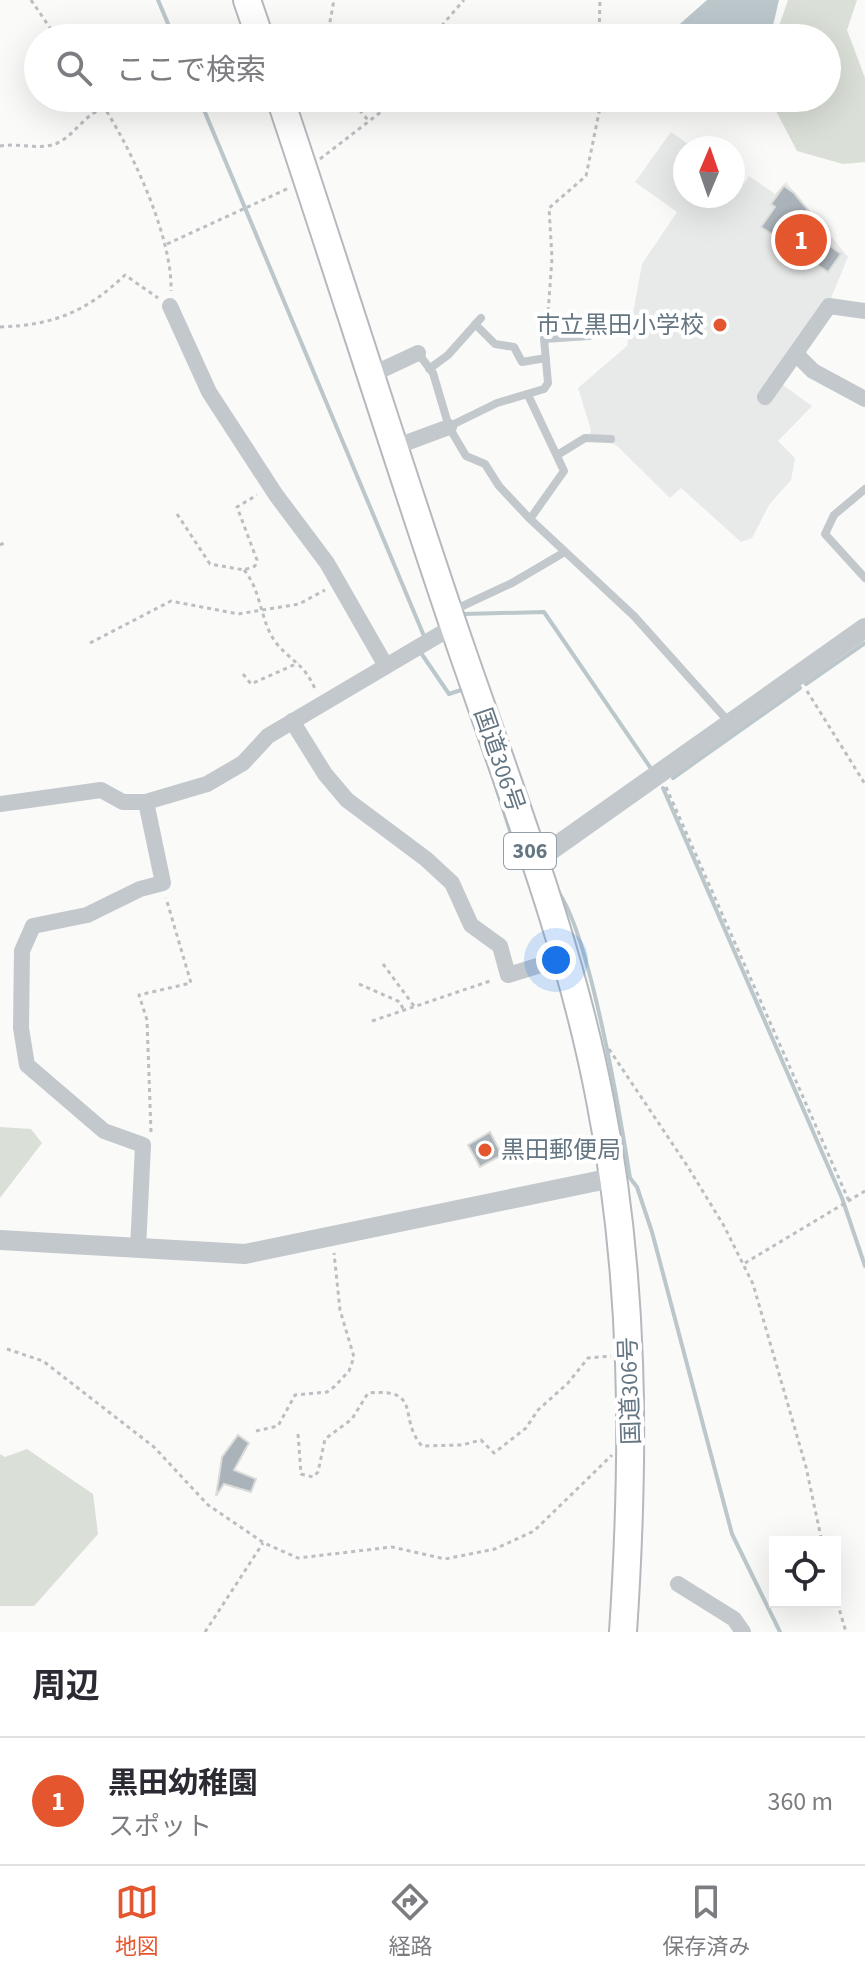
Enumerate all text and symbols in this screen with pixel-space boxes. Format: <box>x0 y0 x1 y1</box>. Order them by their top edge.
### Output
search box <box>24 24 841 112</box>
icon: search <box>52 46 96 90</box>
text: ここで検索 <box>116 49 266 92</box>
north arrow <box>673 136 745 208</box>
pin: 1 <box>775 210 827 270</box>
place label: 市立黒田小学校 <box>536 308 704 343</box>
marker: 市立黒田小学校 <box>711 316 729 334</box>
street label: 国道306号 <box>465 703 533 817</box>
road number: 306 <box>504 833 556 869</box>
your location <box>536 940 576 980</box>
place label: 黒田郵便局 <box>501 1133 621 1168</box>
marker: 黒田郵便局 <box>476 1141 494 1159</box>
street label: 国道306号 <box>611 1337 649 1445</box>
map controls <box>769 1536 841 1608</box>
button: locate <box>769 1536 841 1608</box>
text: 周辺 <box>32 1662 100 1711</box>
text: 黒田幼稚園 <box>108 1762 258 1805</box>
text: 1 <box>51 1783 65 1820</box>
text: 360 m <box>767 1783 833 1820</box>
text: スポット <box>108 1808 212 1845</box>
tab: 地図 <box>115 1880 159 1963</box>
tab: 経路 <box>388 1880 432 1963</box>
tab: 保存済み <box>662 1880 750 1963</box>

